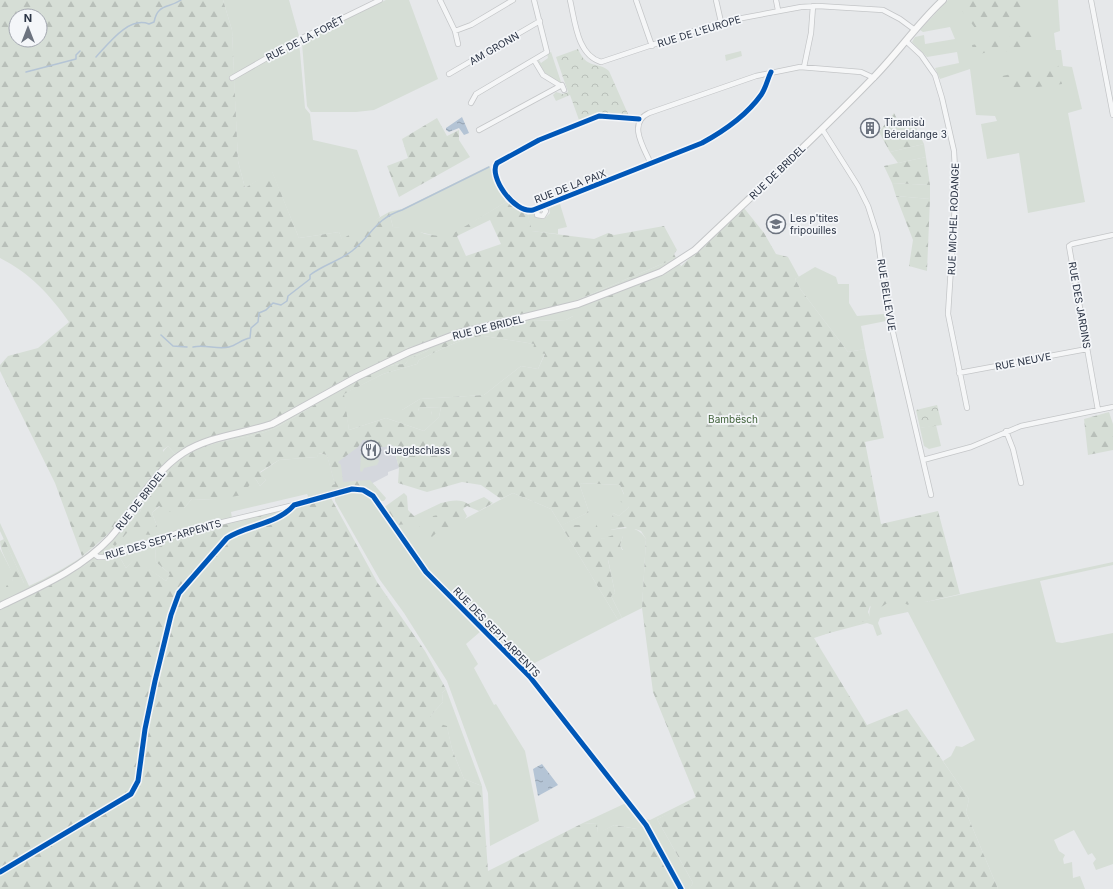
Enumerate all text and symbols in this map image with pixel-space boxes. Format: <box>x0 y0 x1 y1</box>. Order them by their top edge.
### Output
north arrow <box>8 8 48 48</box>
text: N <box>24 11 32 25</box>
street label: RUE DE LA FORÊT <box>264 13 346 63</box>
street label: RUE DE L'EUROPE <box>656 13 742 49</box>
street label: AM GRONN <box>467 29 521 67</box>
place label: Tiramisù Béreldange 3 <box>884 116 947 140</box>
building icon: Tiramisù Béreldange 3 <box>859 117 881 139</box>
street label: RUE DE BRIDEL <box>746 142 808 202</box>
street label: RUE MICHEL RODANGE <box>945 163 961 275</box>
street label: RUE DE LA PAIX <box>532 167 608 205</box>
place label: Les p'tites fripouilles <box>790 212 839 236</box>
school or university icon: Les p'tites fripouilles <box>765 213 787 235</box>
street label: RUE BELLEVUE <box>875 258 899 332</box>
street label: RUE DES JARDINS <box>1066 261 1094 349</box>
street label: RUE DE BRIDEL <box>451 312 525 342</box>
street label: RUE NEUVE <box>994 350 1052 372</box>
park label: Bambësch <box>708 413 758 425</box>
restaurant icon: Juegdschlass <box>360 439 382 461</box>
place label: Juegdschlass <box>385 444 450 456</box>
street label: RUE DE BRIDEL <box>113 467 167 533</box>
street label: RUE DES SEPT-ARPENTS <box>104 517 222 561</box>
street label: RUE DES SEPT-ARPENTS <box>451 585 543 679</box>

